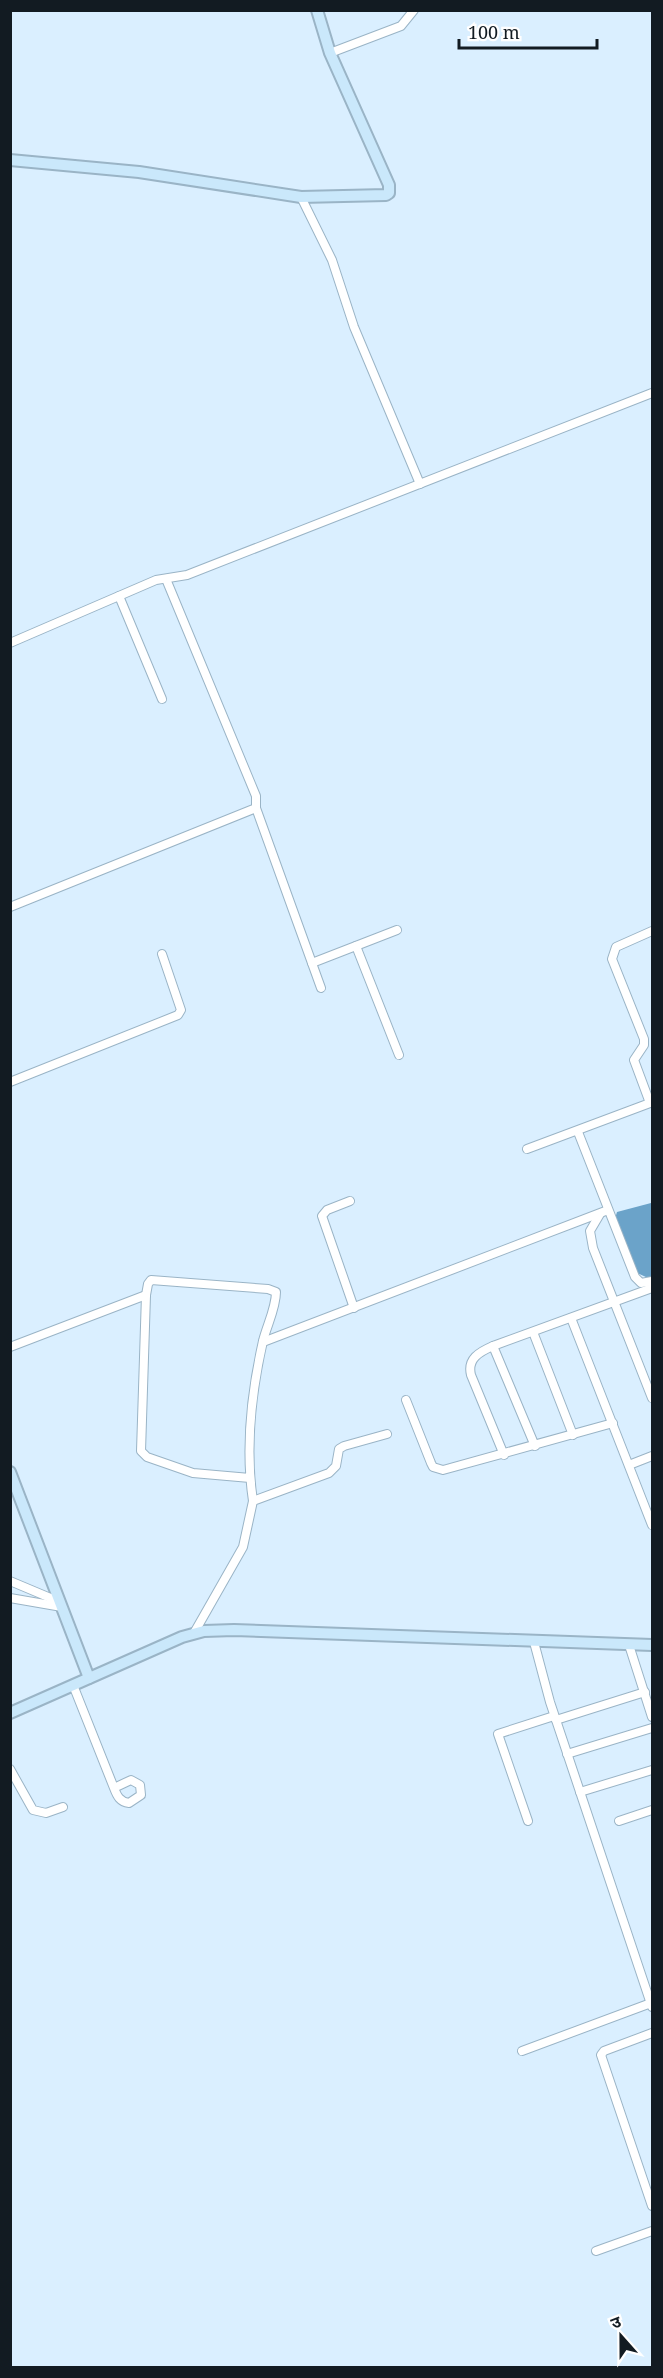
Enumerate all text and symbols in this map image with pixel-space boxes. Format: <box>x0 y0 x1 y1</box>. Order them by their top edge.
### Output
scale bar <box>459 12 597 50</box>
text: 100 m <box>468 20 520 44</box>
north arrow <box>591 2306 651 2366</box>
text: उ <box>607 2310 625 2334</box>

